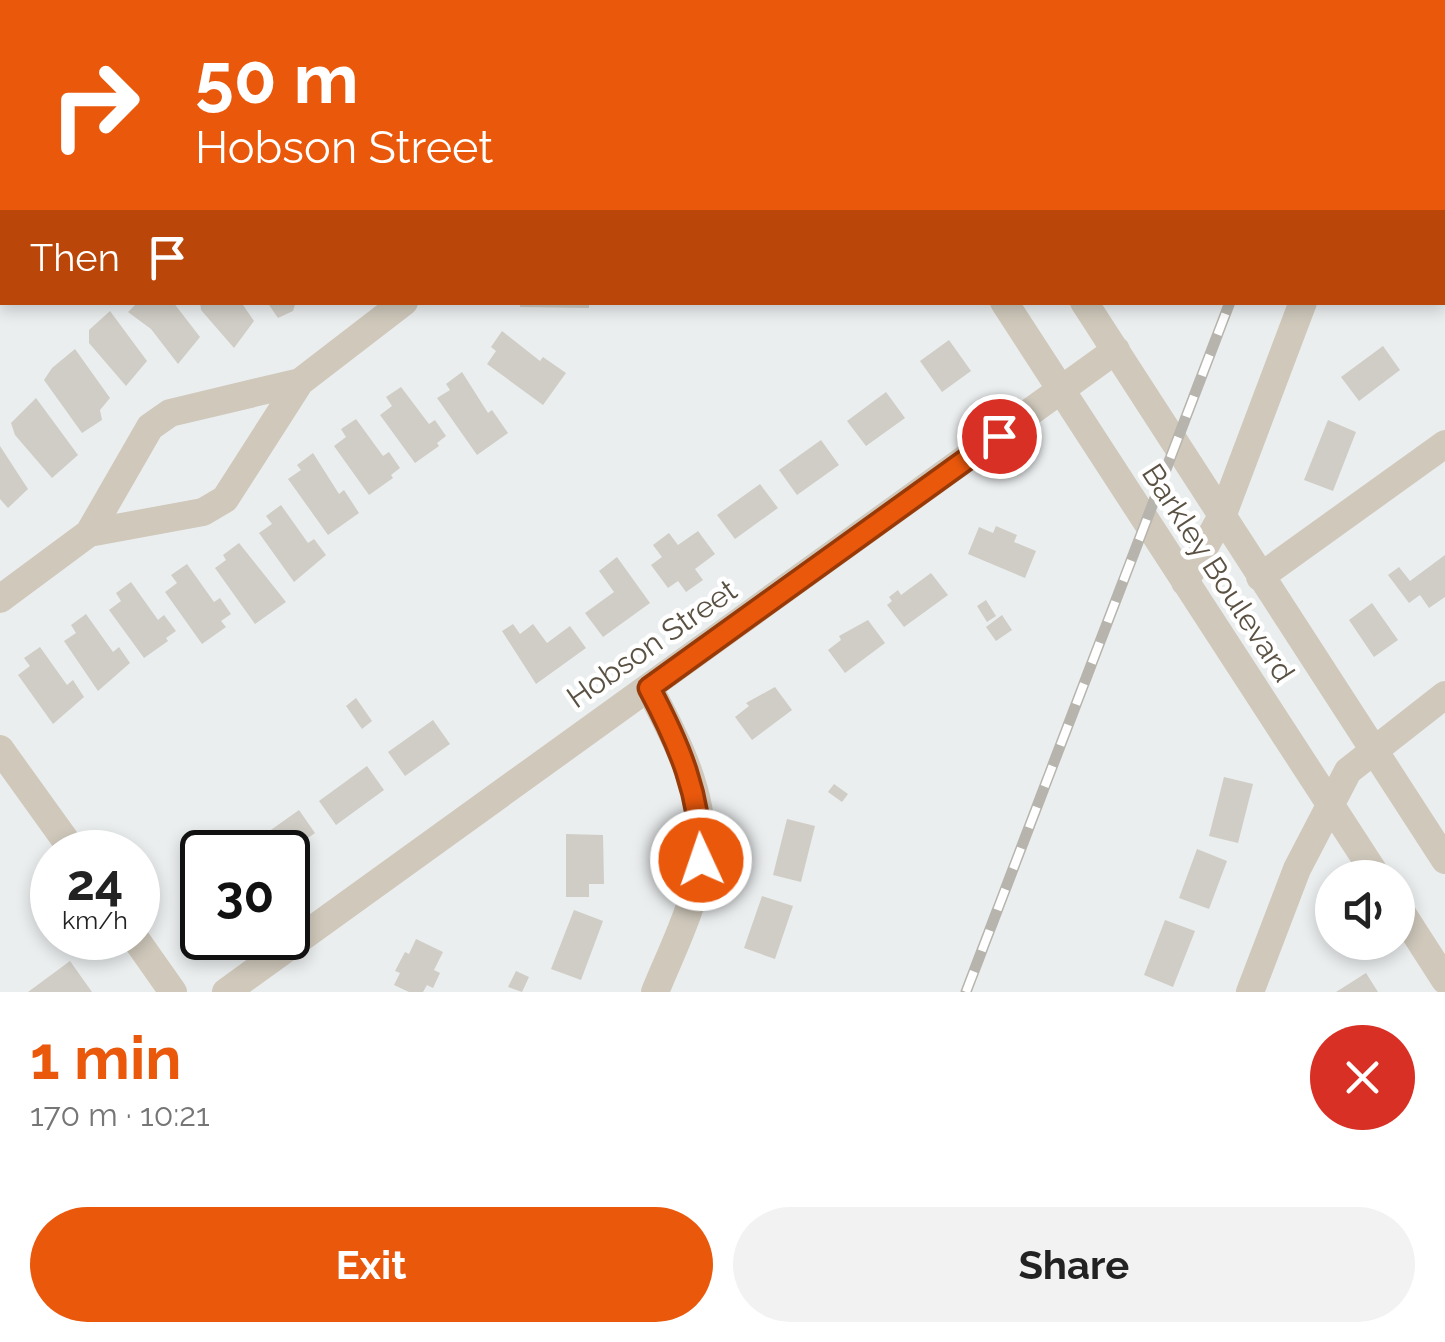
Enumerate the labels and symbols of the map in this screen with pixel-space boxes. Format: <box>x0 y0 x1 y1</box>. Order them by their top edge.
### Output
pin <box>957 394 1042 479</box>
street label: Barkley Boulevard <box>1135 457 1302 688</box>
street label: Hobson Street <box>560 572 743 715</box>
position arrow <box>649 808 753 912</box>
speed limit sign: 30 <box>180 830 310 960</box>

